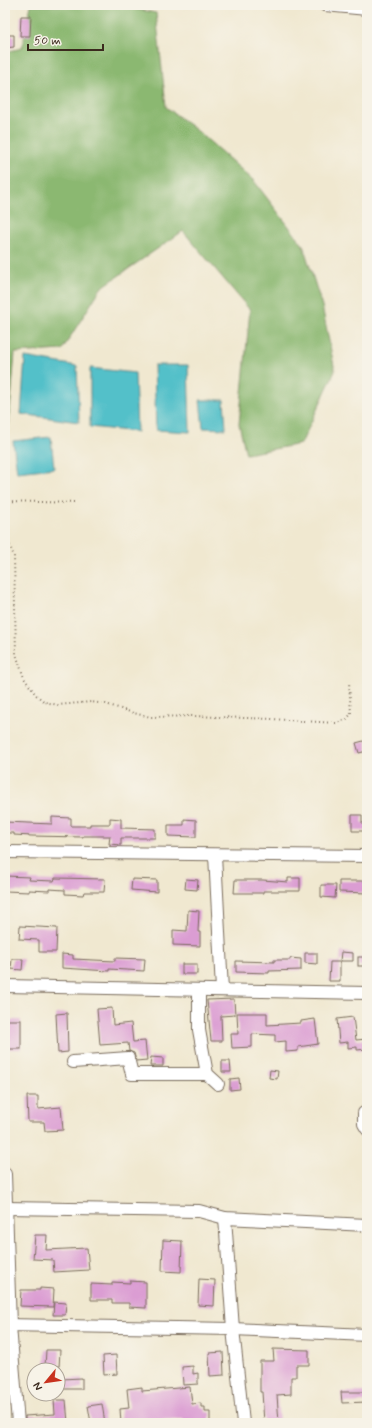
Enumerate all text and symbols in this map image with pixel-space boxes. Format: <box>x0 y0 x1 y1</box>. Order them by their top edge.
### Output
scale bar <box>28 26 103 52</box>
text: 50 m <box>34 33 61 49</box>
north arrow <box>26 1362 66 1402</box>
text: N <box>30 1380 46 1393</box>

